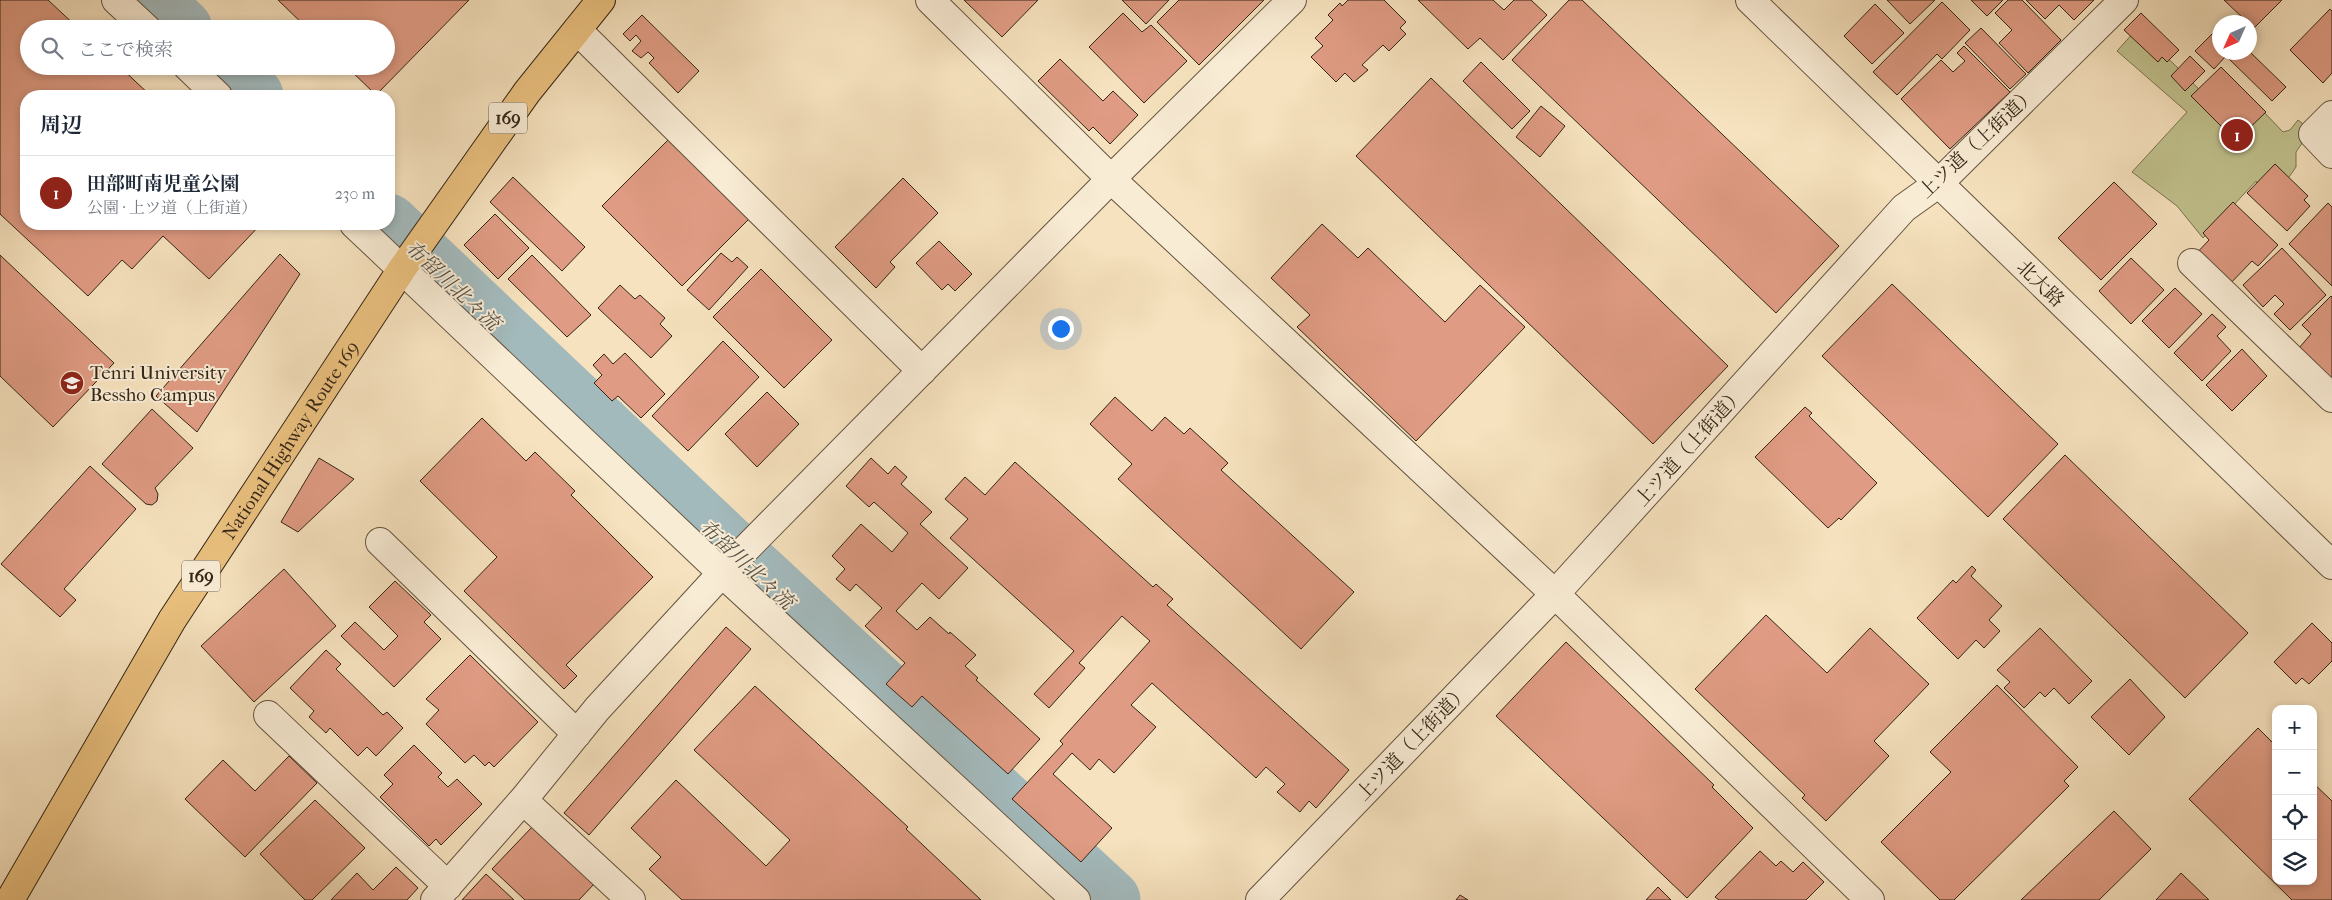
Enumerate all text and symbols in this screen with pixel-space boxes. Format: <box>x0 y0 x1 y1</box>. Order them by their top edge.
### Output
north arrow <box>2212 15 2257 60</box>
search box <box>20 20 395 75</box>
icon: search <box>38 34 66 62</box>
text: ここで検索 <box>78 39 173 61</box>
street label: 上ツ道（上街道） <box>1915 83 2041 203</box>
road number: 169 <box>489 102 527 134</box>
text: 周辺 <box>40 113 82 137</box>
pin: 1 <box>2221 116 2253 154</box>
text: 田部町南児童公園 <box>87 173 239 195</box>
text: 1 <box>53 184 59 203</box>
text: 230 m <box>335 184 375 203</box>
text: 公園 · 上ツ道（上街道） <box>87 198 257 217</box>
water label: 布留川北々流 <box>401 236 507 337</box>
street label: 北大路 <box>2012 256 2068 311</box>
your location <box>1048 316 1074 342</box>
street label: National Highway Route 169 <box>218 337 364 543</box>
place label: Tenri University Bessho Campus <box>90 362 227 406</box>
school or university icon: Tenri University Bessho Campus <box>59 370 85 396</box>
street label: 上ツ道（上街道） <box>1631 383 1749 511</box>
water label: 布留川北々流 <box>695 515 801 616</box>
road number: 169 <box>182 560 220 592</box>
street label: 上ツ道（上街道） <box>1352 680 1473 805</box>
map controls <box>2272 705 2317 885</box>
button: + <box>2272 705 2317 750</box>
button: − <box>2272 750 2317 795</box>
button: locate <box>2272 795 2317 840</box>
button: layers <box>2272 840 2317 885</box>

